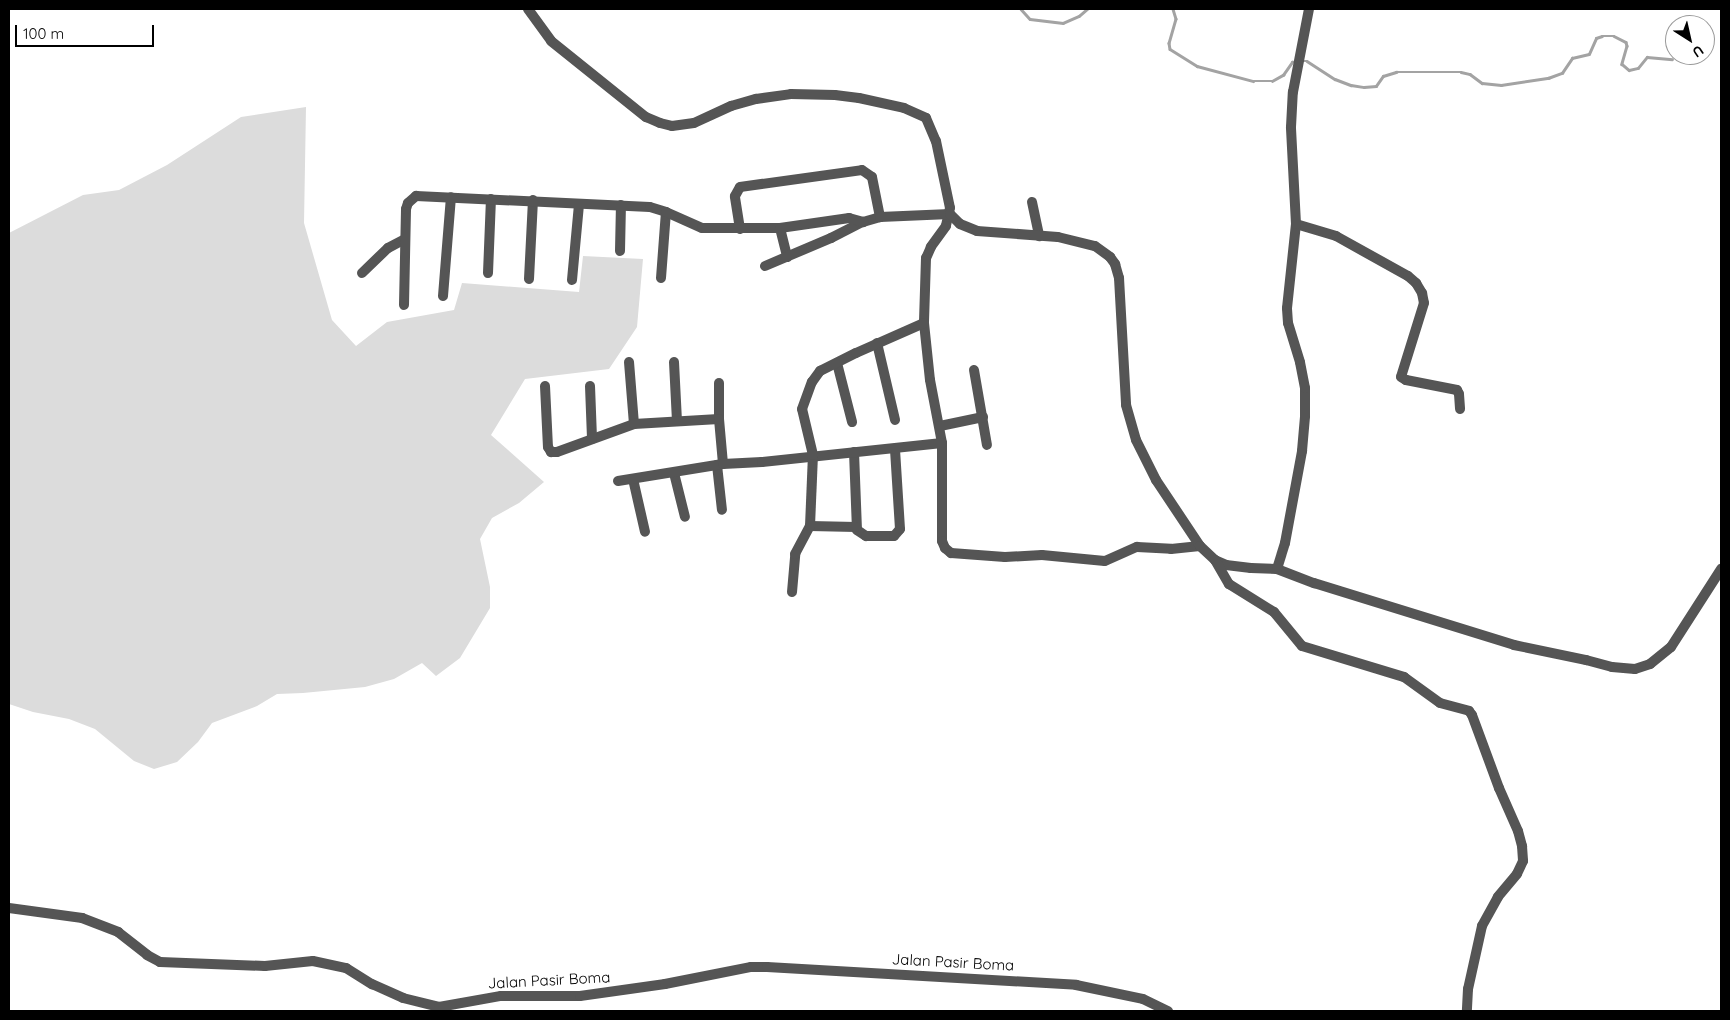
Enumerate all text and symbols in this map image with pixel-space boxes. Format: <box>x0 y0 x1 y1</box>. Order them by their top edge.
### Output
scale bar <box>18 15 156 47</box>
north arrow <box>1665 15 1715 65</box>
text: 100 m <box>23 24 64 43</box>
text: U <box>1689 41 1707 62</box>
street label: Jalan Pasir Boma <box>891 950 1015 974</box>
street label: Jalan Pasir Boma <box>487 968 611 992</box>

